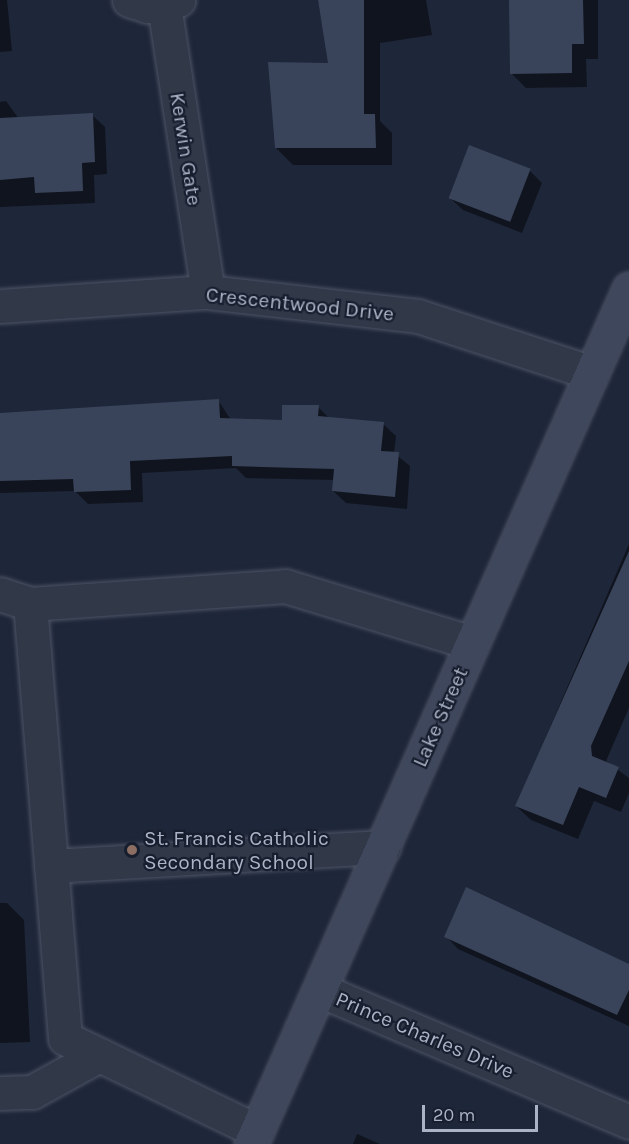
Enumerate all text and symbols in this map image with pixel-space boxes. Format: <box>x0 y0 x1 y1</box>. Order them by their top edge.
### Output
street label: Kerwin Gate <box>165 91 207 207</box>
street label: Crescentwood Drive <box>205 282 395 326</box>
street label: Lake Street <box>407 663 473 771</box>
place label: St. Francis Catholic Secondary School <box>144 825 329 875</box>
marker: St. Francis Catholic Secondary School <box>125 843 139 857</box>
street label: Prince Charles Drive <box>332 986 518 1084</box>
scale bar <box>425 1093 540 1131</box>
text: 20 m <box>433 1104 475 1126</box>

